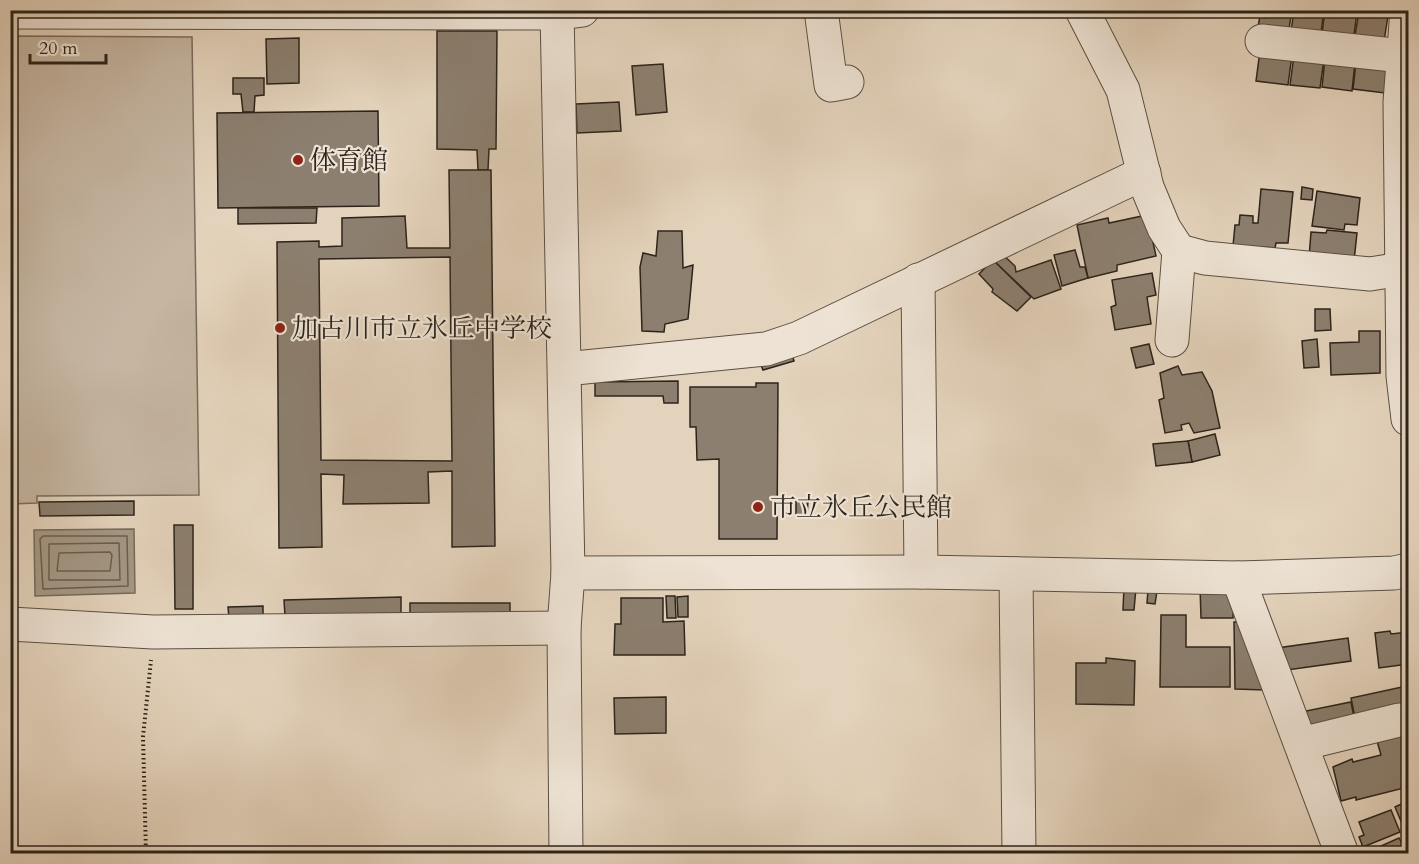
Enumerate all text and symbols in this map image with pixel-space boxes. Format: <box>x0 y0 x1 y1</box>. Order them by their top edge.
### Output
scale bar <box>30 27 106 65</box>
text: 20 m <box>39 36 78 61</box>
place label: 体育館 <box>310 143 388 178</box>
marker: 体育館 <box>291 153 305 167</box>
place label: 加古川市立氷丘中学校 <box>292 311 552 346</box>
marker: 加古川市立氷丘中学校 <box>273 321 287 335</box>
place label: 市立氷丘公民館 <box>770 490 952 525</box>
marker: 市立氷丘公民館 <box>751 500 765 514</box>

